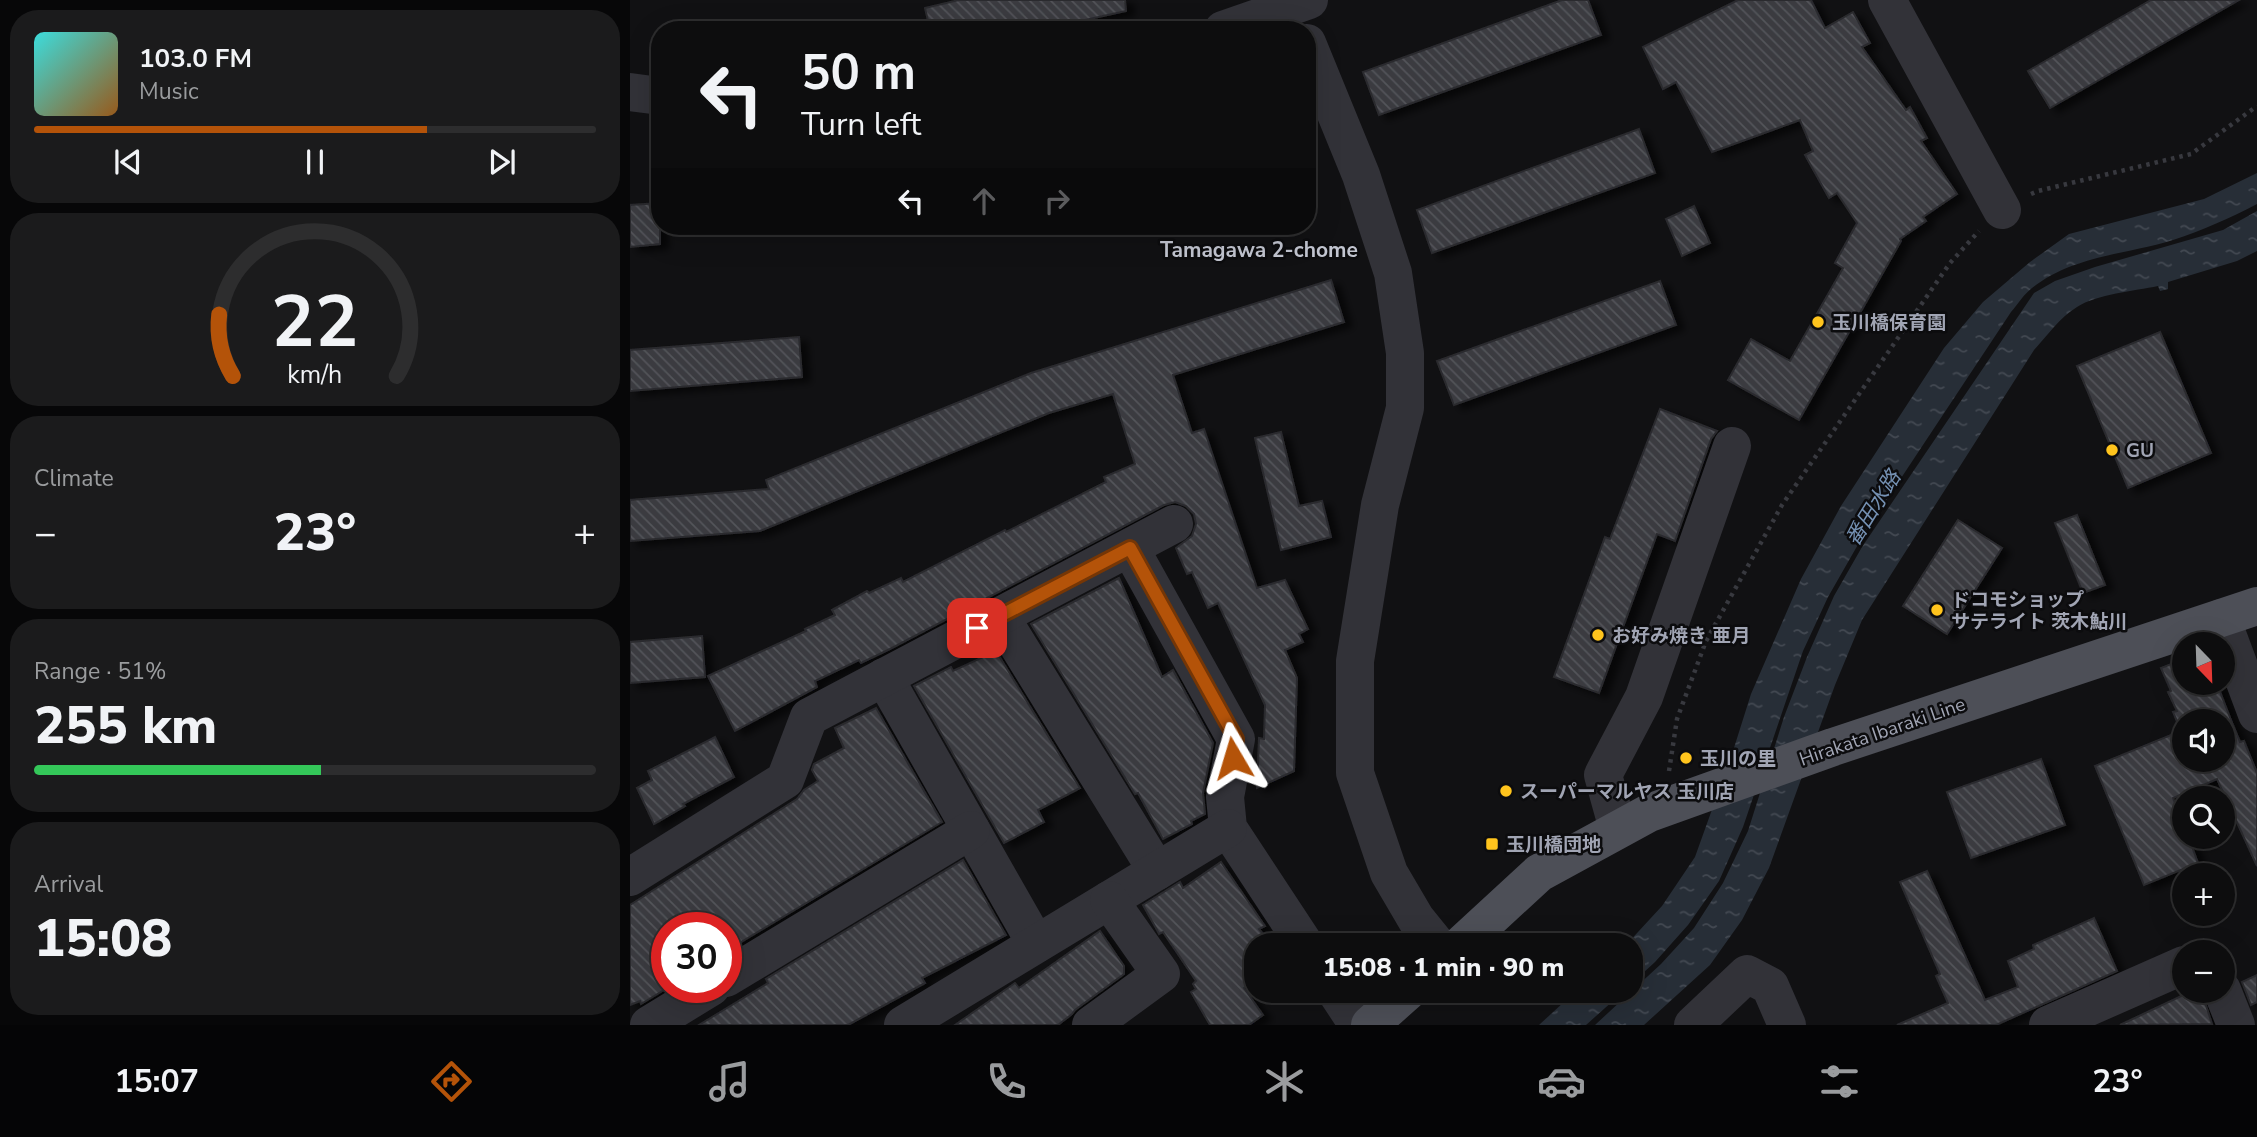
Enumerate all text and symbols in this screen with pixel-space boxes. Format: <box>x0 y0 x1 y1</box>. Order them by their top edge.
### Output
text: 50 m <box>801 39 916 106</box>
text: 103.0 FM <box>139 41 252 76</box>
icon: left <box>686 49 777 140</box>
text: Music <box>139 76 199 107</box>
text: Turn left <box>801 103 921 146</box>
icon: previous <box>109 143 147 181</box>
icon: pause <box>296 143 334 181</box>
icon: next <box>483 143 521 181</box>
icon: left <box>892 182 930 220</box>
icon: ahead <box>965 182 1003 220</box>
icon: right <box>1038 182 1076 220</box>
district label: Tamagawa 2-chome <box>1160 236 1358 264</box>
text: 22 <box>271 272 359 372</box>
place label: 玉川橋保育園 <box>1832 310 1946 336</box>
marker: 玉川橋保育園 <box>1810 314 1826 330</box>
text: km/h <box>287 357 343 391</box>
place label: GU <box>2126 438 2154 464</box>
marker: GU <box>2104 442 2120 458</box>
text: Climate <box>34 463 114 494</box>
water label: 番田水路 <box>1839 463 1908 551</box>
text: 23° <box>274 497 356 568</box>
text: − <box>34 508 57 559</box>
text: + <box>573 508 596 559</box>
place label: ドコモショップ サテライト 茨木鮎川 <box>1951 587 2127 635</box>
pin <box>947 598 1007 658</box>
marker: ドコモショップ サテライト 茨木鮎川 <box>1929 602 1945 618</box>
icon: arrive <box>958 609 996 647</box>
place label: お好み焼き 亜月 <box>1612 623 1750 649</box>
marker: お好み焼き 亜月 <box>1590 627 1606 643</box>
north arrow <box>2172 632 2235 695</box>
map controls <box>2172 632 2235 1003</box>
text: Range · 51% <box>34 656 166 687</box>
text: 255 km <box>34 690 217 761</box>
street label: Hirakata Ibaraki Line <box>1796 691 1969 773</box>
button: sound <box>2172 709 2235 772</box>
position arrow <box>1196 721 1270 795</box>
place label: 玉川の里 <box>1700 746 1776 772</box>
marker: 玉川の里 <box>1678 750 1694 766</box>
place label: スーパーマルヤス 玉川店 <box>1520 779 1734 805</box>
marker: スーパーマルヤス 玉川店 <box>1498 783 1514 799</box>
button: search <box>2172 786 2235 849</box>
place label: 玉川橋団地 <box>1506 832 1601 858</box>
marker: 玉川橋団地 <box>1484 836 1500 852</box>
button: + <box>2172 863 2235 926</box>
text: Arrival <box>34 869 103 900</box>
text: 15:08 <box>34 903 172 974</box>
speed limit sign: 30 <box>651 912 742 1003</box>
button: − <box>2172 940 2235 1003</box>
text: 15:08 · 1 min · 90 m <box>1323 950 1564 985</box>
icon: directions <box>427 1057 476 1106</box>
icon: music <box>705 1057 754 1106</box>
icon: phone <box>982 1057 1031 1106</box>
icon: climate <box>1260 1057 1309 1106</box>
icon: car <box>1537 1057 1586 1106</box>
icon: filters <box>1815 1057 1864 1106</box>
text: 15:07 <box>114 1060 199 1103</box>
text: 23° <box>2092 1060 2143 1103</box>

